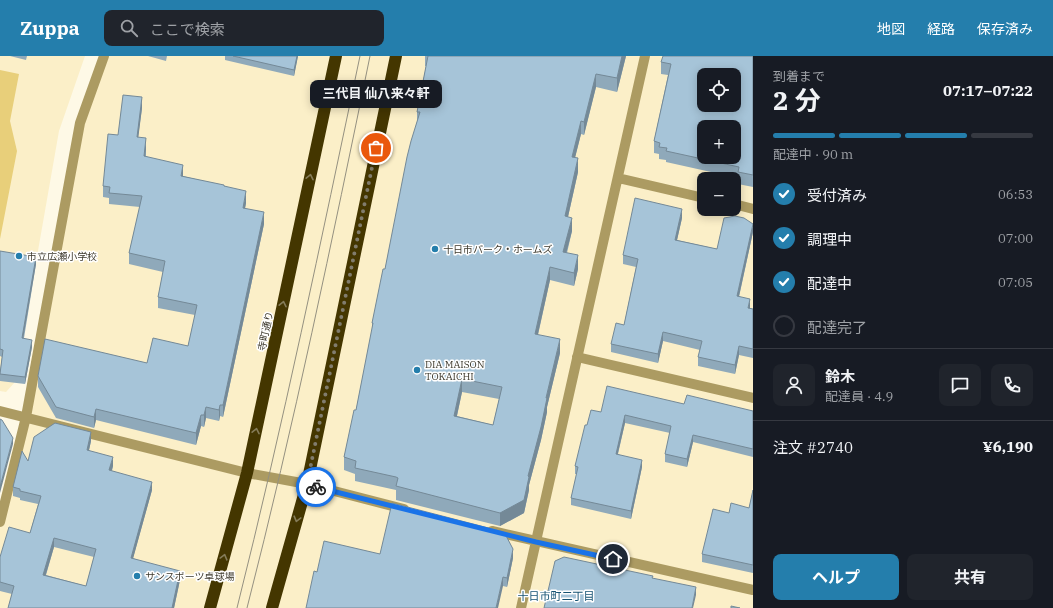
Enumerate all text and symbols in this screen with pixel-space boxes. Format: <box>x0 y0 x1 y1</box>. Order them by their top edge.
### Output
search box <box>104 10 384 46</box>
text: Zuppa <box>20 16 80 40</box>
icon: search <box>118 17 140 39</box>
text: ここで検索 <box>150 20 225 39</box>
text: 地図 <box>877 20 905 38</box>
text: 経路 <box>927 20 955 38</box>
text: 保存済み <box>977 20 1033 38</box>
map controls <box>697 68 741 216</box>
button: locate <box>697 68 741 112</box>
text: 到着まで <box>773 68 825 85</box>
callout: 三代目 仙八来々軒 <box>310 80 442 108</box>
text: 07:17–07:22 <box>943 81 1033 100</box>
text: 2 分 <box>773 83 821 117</box>
text: 三代目 仙八来々軒 <box>322 85 430 102</box>
button: + <box>697 120 741 164</box>
pin <box>359 131 393 165</box>
icon: bag <box>365 137 387 159</box>
text: 配達中 · 90 m <box>773 146 853 163</box>
button: − <box>697 172 741 216</box>
one-way arrow <box>305 174 313 180</box>
icon: check <box>773 183 795 205</box>
text: 受付済み <box>807 186 867 205</box>
text: 06:53 <box>998 186 1033 203</box>
icon: check <box>773 227 795 249</box>
text: 調理中 <box>807 230 852 249</box>
text: 07:00 <box>998 230 1033 247</box>
place label: 十日市パーク・ホームズ <box>443 243 553 256</box>
marker: 十日市パーク・ホームズ <box>430 244 440 254</box>
place label: 市立広瀬小学校 <box>27 250 97 263</box>
marker: 市立広瀬小学校 <box>14 251 24 261</box>
icon: check <box>773 271 795 293</box>
text: 配達中 <box>807 274 852 293</box>
text: 07:05 <box>998 274 1033 291</box>
one-way arrow <box>278 301 286 307</box>
street label: 寺町通り <box>255 310 276 352</box>
text: 配達完了 <box>807 318 867 337</box>
place label: DIA MAISON TOKAICHI <box>425 358 485 383</box>
button: person <box>773 364 815 406</box>
button: chat <box>939 364 981 406</box>
button: phone <box>991 364 1033 406</box>
marker: DIA MAISON TOKAICHI <box>412 365 422 375</box>
text: 鈴木 <box>825 367 855 386</box>
text: 配達員 · 4.9 <box>825 388 893 405</box>
one-way arrow <box>251 428 259 434</box>
text: ¥6,190 <box>983 437 1033 456</box>
text: 注文 #2740 <box>773 438 853 457</box>
courier <box>296 467 336 507</box>
icon: bike <box>305 476 327 498</box>
one-way arrow <box>293 515 302 522</box>
pin <box>596 542 630 576</box>
icon: home <box>602 548 624 570</box>
one-way arrow <box>219 554 227 560</box>
button: ヘルプ <box>773 554 899 600</box>
button: 共有 <box>907 554 1033 600</box>
place label: サンスポーツ卓球場 <box>145 570 235 583</box>
marker: サンスポーツ卓球場 <box>132 571 142 581</box>
district label: 十日市町二丁目 <box>518 589 595 603</box>

